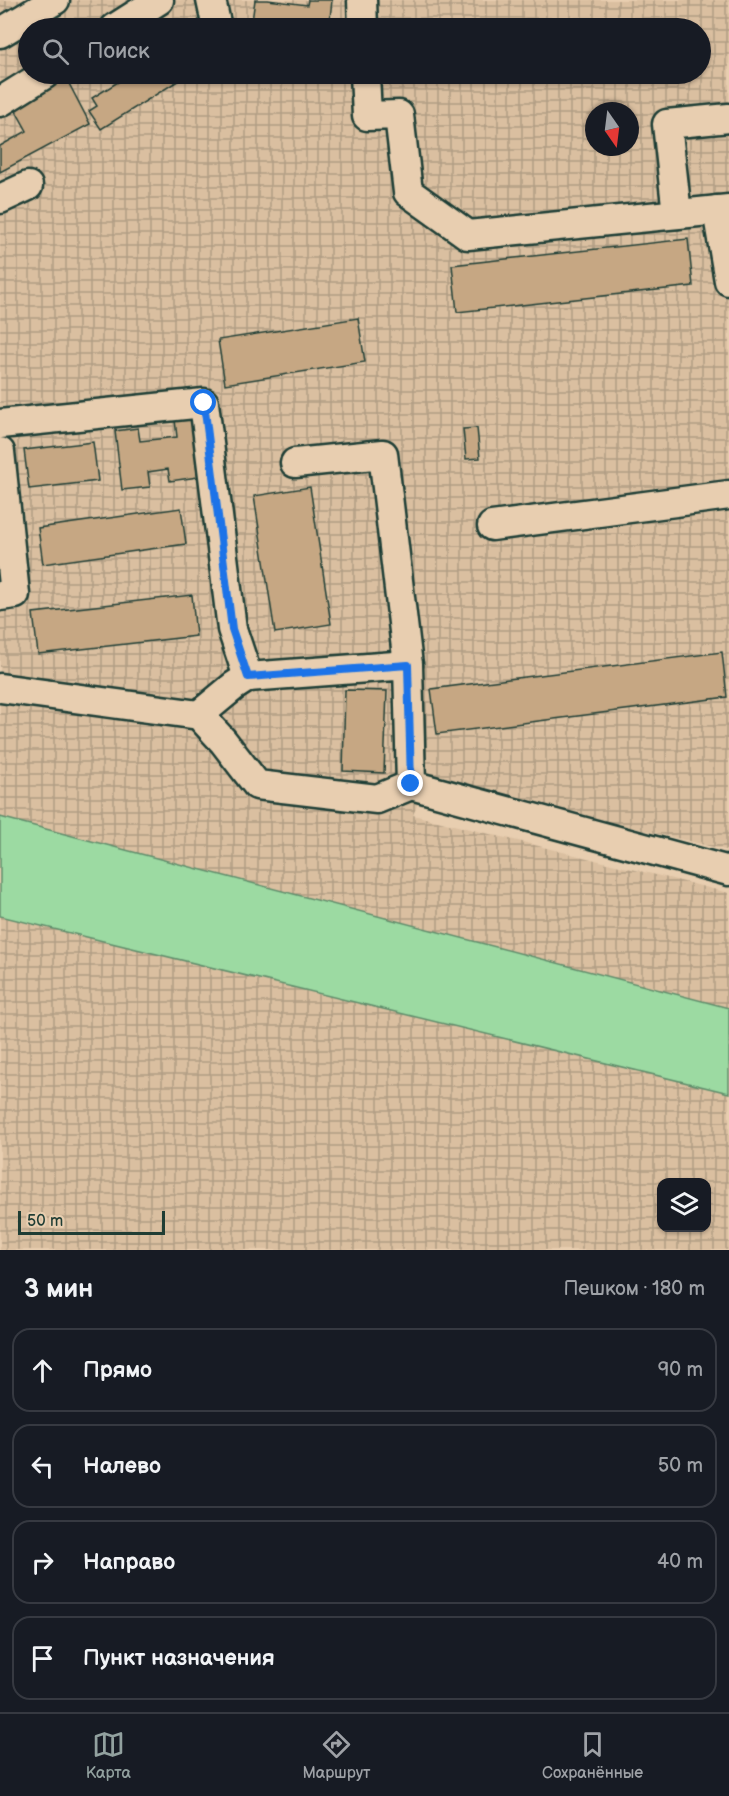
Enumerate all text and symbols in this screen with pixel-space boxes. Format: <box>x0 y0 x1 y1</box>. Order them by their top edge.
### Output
search box <box>18 18 711 84</box>
icon: search <box>39 35 72 68</box>
text: Поиск <box>87 38 150 65</box>
north arrow <box>585 102 639 156</box>
route start <box>190 389 216 415</box>
route end <box>397 770 423 796</box>
map controls <box>657 1178 711 1232</box>
button: layers <box>657 1178 711 1232</box>
scale bar <box>18 1208 165 1236</box>
text: 50 m <box>27 1212 63 1231</box>
text: 3 мин <box>24 1274 93 1305</box>
text: Пешком · 180 m <box>563 1277 705 1301</box>
icon: ahead <box>26 1354 59 1387</box>
text: Прямо <box>83 1357 152 1384</box>
text: 90 m <box>658 1358 703 1382</box>
icon: left <box>26 1450 59 1483</box>
text: Налево <box>83 1453 161 1480</box>
text: 50 m <box>658 1454 703 1478</box>
icon: right <box>26 1546 59 1579</box>
text: Направо <box>83 1549 175 1576</box>
text: 40 m <box>657 1550 703 1574</box>
icon: arrive <box>26 1642 59 1675</box>
text: Пункт назначения <box>83 1645 275 1672</box>
tab: Карта <box>86 1728 131 1783</box>
tab: Маршрут <box>302 1728 371 1783</box>
tab: Сохранённые <box>542 1728 643 1783</box>

